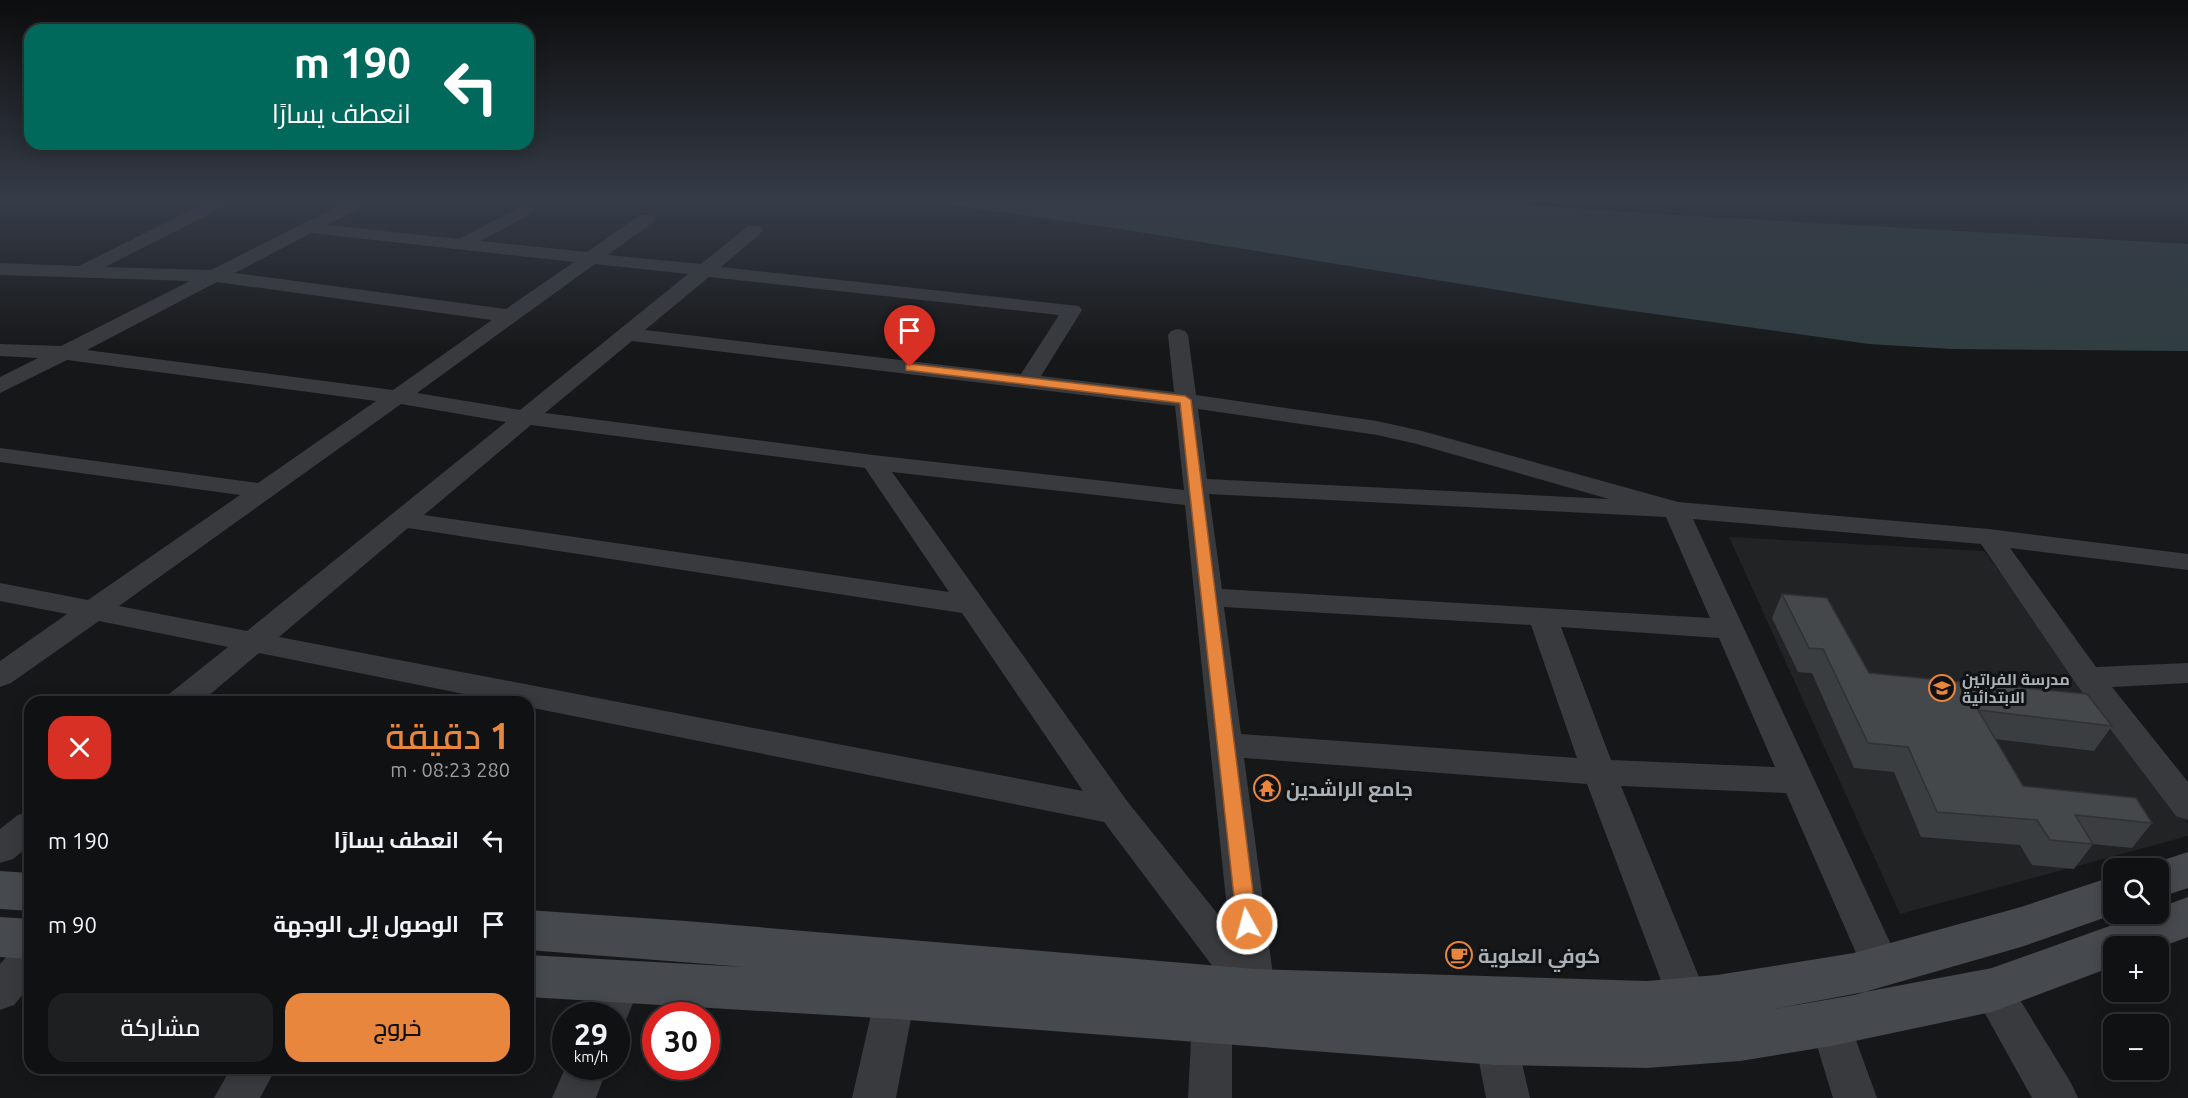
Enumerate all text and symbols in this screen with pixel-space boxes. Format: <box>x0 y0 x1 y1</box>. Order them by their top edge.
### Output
text: 190 m <box>294 39 411 86</box>
icon: left <box>432 48 510 126</box>
text: انعطف يسارًا <box>272 98 411 128</box>
pin <box>884 305 935 367</box>
icon: arrive <box>893 314 926 347</box>
place label: مدرسة الفراتين الابتدائية <box>1962 670 2070 706</box>
school or university icon: مدرسة الفراتين الابتدائية <box>1927 673 1957 703</box>
text: 1 دقيقة <box>385 715 510 756</box>
button: close <box>48 716 111 779</box>
text: 280 m · 08:23 <box>390 758 510 781</box>
temple icon: جامع الراشدين <box>1252 773 1282 803</box>
place label: جامع الراشدين <box>1286 777 1413 803</box>
icon: left <box>477 824 510 857</box>
text: انعطف يسارًا <box>334 827 459 852</box>
text: 190 m <box>48 828 109 853</box>
map controls <box>2103 858 2169 1080</box>
button: search <box>2103 858 2169 924</box>
position arrow <box>1215 892 1279 956</box>
icon: arrive <box>477 908 510 941</box>
text: الوصول إلى الوجهة <box>273 911 459 936</box>
text: 90 m <box>48 912 97 937</box>
button: + <box>2103 936 2169 1002</box>
cafe icon: كوفي العلوية <box>1444 940 1474 970</box>
place label: كوفي العلوية <box>1478 944 1600 972</box>
button: مشاركة <box>48 993 273 1062</box>
button: خروج <box>285 993 510 1062</box>
speed limit sign: 30 <box>642 1002 720 1080</box>
button: − <box>2103 1014 2169 1080</box>
text: 29 <box>574 1017 608 1051</box>
text: km/h <box>574 1048 608 1065</box>

